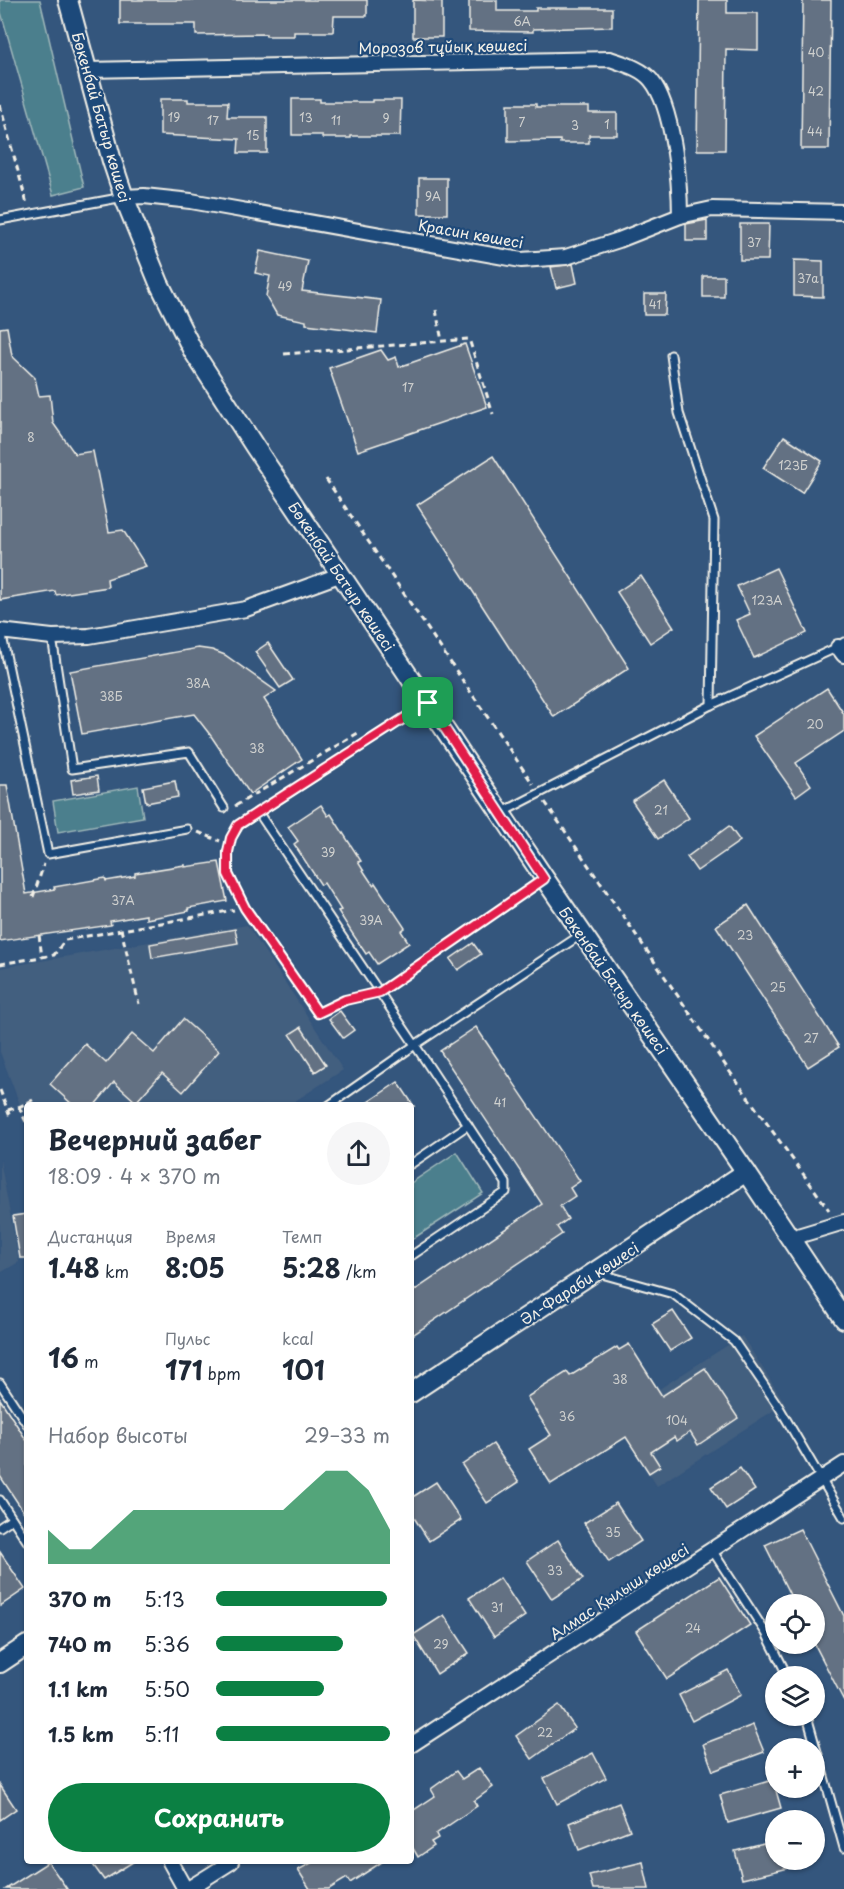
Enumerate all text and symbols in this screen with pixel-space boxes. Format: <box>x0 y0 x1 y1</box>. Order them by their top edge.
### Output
house number: 6А <box>513 12 531 30</box>
street label: Бөкенбай Батыр көшесі <box>67 29 137 205</box>
street label: Морозов тұйық көшесі <box>358 33 528 59</box>
house number: 40 <box>808 43 825 61</box>
house number: 42 <box>808 82 824 100</box>
house number: 19 <box>168 108 180 126</box>
house number: 13 <box>299 108 313 126</box>
house number: 9 <box>382 109 390 127</box>
house number: 17 <box>207 111 219 129</box>
house number: 11 <box>331 111 341 129</box>
house number: 7 <box>519 113 526 131</box>
house number: 1 <box>604 115 610 133</box>
house number: 3 <box>571 116 579 134</box>
house number: 44 <box>807 122 823 140</box>
house number: 15 <box>246 126 260 144</box>
house number: 9А <box>425 187 441 205</box>
street label: Красин көшесі <box>417 212 525 254</box>
house number: 37 <box>747 233 762 251</box>
house number: 37а <box>797 269 819 287</box>
house number: 49 <box>278 277 292 295</box>
house number: 41 <box>649 295 661 313</box>
house number: 17 <box>402 378 414 396</box>
house number: 8 <box>27 428 35 446</box>
house number: 123Б <box>778 456 808 474</box>
street label: Бөкенбай Батыр көшесі <box>283 496 401 656</box>
house number: 123А <box>751 591 783 609</box>
house number: 38А <box>186 674 210 692</box>
pin <box>402 677 453 728</box>
icon: arrive <box>411 686 444 719</box>
house number: 38Б <box>99 687 123 705</box>
house number: 20 <box>806 715 824 733</box>
house number: 38 <box>249 739 265 757</box>
house number: 21 <box>654 801 668 819</box>
house number: 39 <box>321 843 335 861</box>
house number: 37А <box>111 891 135 909</box>
street label: Бөкенбай Батыр көшесі <box>554 901 674 1059</box>
house number: 39А <box>359 911 383 929</box>
house number: 23 <box>737 926 753 944</box>
house number: 25 <box>770 978 786 996</box>
house number: 27 <box>804 1029 819 1047</box>
house number: 41 <box>494 1093 506 1111</box>
text: Вечерний забег <box>48 1118 261 1159</box>
button: share <box>327 1122 390 1185</box>
text: 18:09 · 4 × 370 m <box>48 1161 221 1191</box>
text: Дистанция <box>48 1224 133 1248</box>
text: Время <box>165 1224 216 1248</box>
text: Темп <box>282 1224 322 1248</box>
street label: Әл-Фараби көшесі <box>515 1236 643 1330</box>
text: 1.48 <box>48 1248 100 1287</box>
text: 8:05 <box>165 1248 225 1287</box>
text: 5:28 <box>282 1248 341 1287</box>
text: km <box>100 1259 129 1283</box>
text: /km <box>341 1259 377 1283</box>
text: Пульс <box>165 1326 210 1350</box>
text: kcal <box>282 1326 314 1350</box>
text: 16 <box>48 1338 79 1377</box>
text: m <box>79 1349 99 1373</box>
text: 171 <box>165 1350 203 1389</box>
text: 101 <box>282 1350 325 1389</box>
text: bpm <box>203 1361 241 1385</box>
house number: 38 <box>612 1370 628 1388</box>
house number: 36 <box>559 1407 575 1425</box>
house number: 104 <box>666 1411 688 1429</box>
text: Набор высоты <box>48 1420 188 1450</box>
text: 29–33 m <box>304 1420 390 1450</box>
house number: 35 <box>605 1523 621 1541</box>
street label: Алмас Қылыш көшесі <box>545 1537 693 1645</box>
house number: 33 <box>547 1561 563 1579</box>
text: 370 m <box>48 1584 112 1614</box>
text: 5:13 <box>144 1584 185 1614</box>
map controls <box>765 1594 825 1870</box>
button: locate <box>765 1594 825 1654</box>
house number: 31 <box>491 1598 503 1616</box>
house number: 24 <box>685 1619 701 1637</box>
text: 740 m <box>48 1629 112 1659</box>
text: 5:36 <box>144 1629 190 1659</box>
house number: 29 <box>433 1635 449 1653</box>
button: layers <box>765 1666 825 1726</box>
text: 1.1 km <box>48 1674 108 1704</box>
text: 5:50 <box>144 1674 190 1704</box>
text: 1.5 km <box>48 1719 114 1749</box>
text: 5:11 <box>144 1719 179 1749</box>
house number: 22 <box>537 1723 553 1741</box>
button: + <box>765 1738 825 1798</box>
button: Сохранить <box>48 1783 390 1852</box>
button: − <box>765 1810 825 1870</box>

